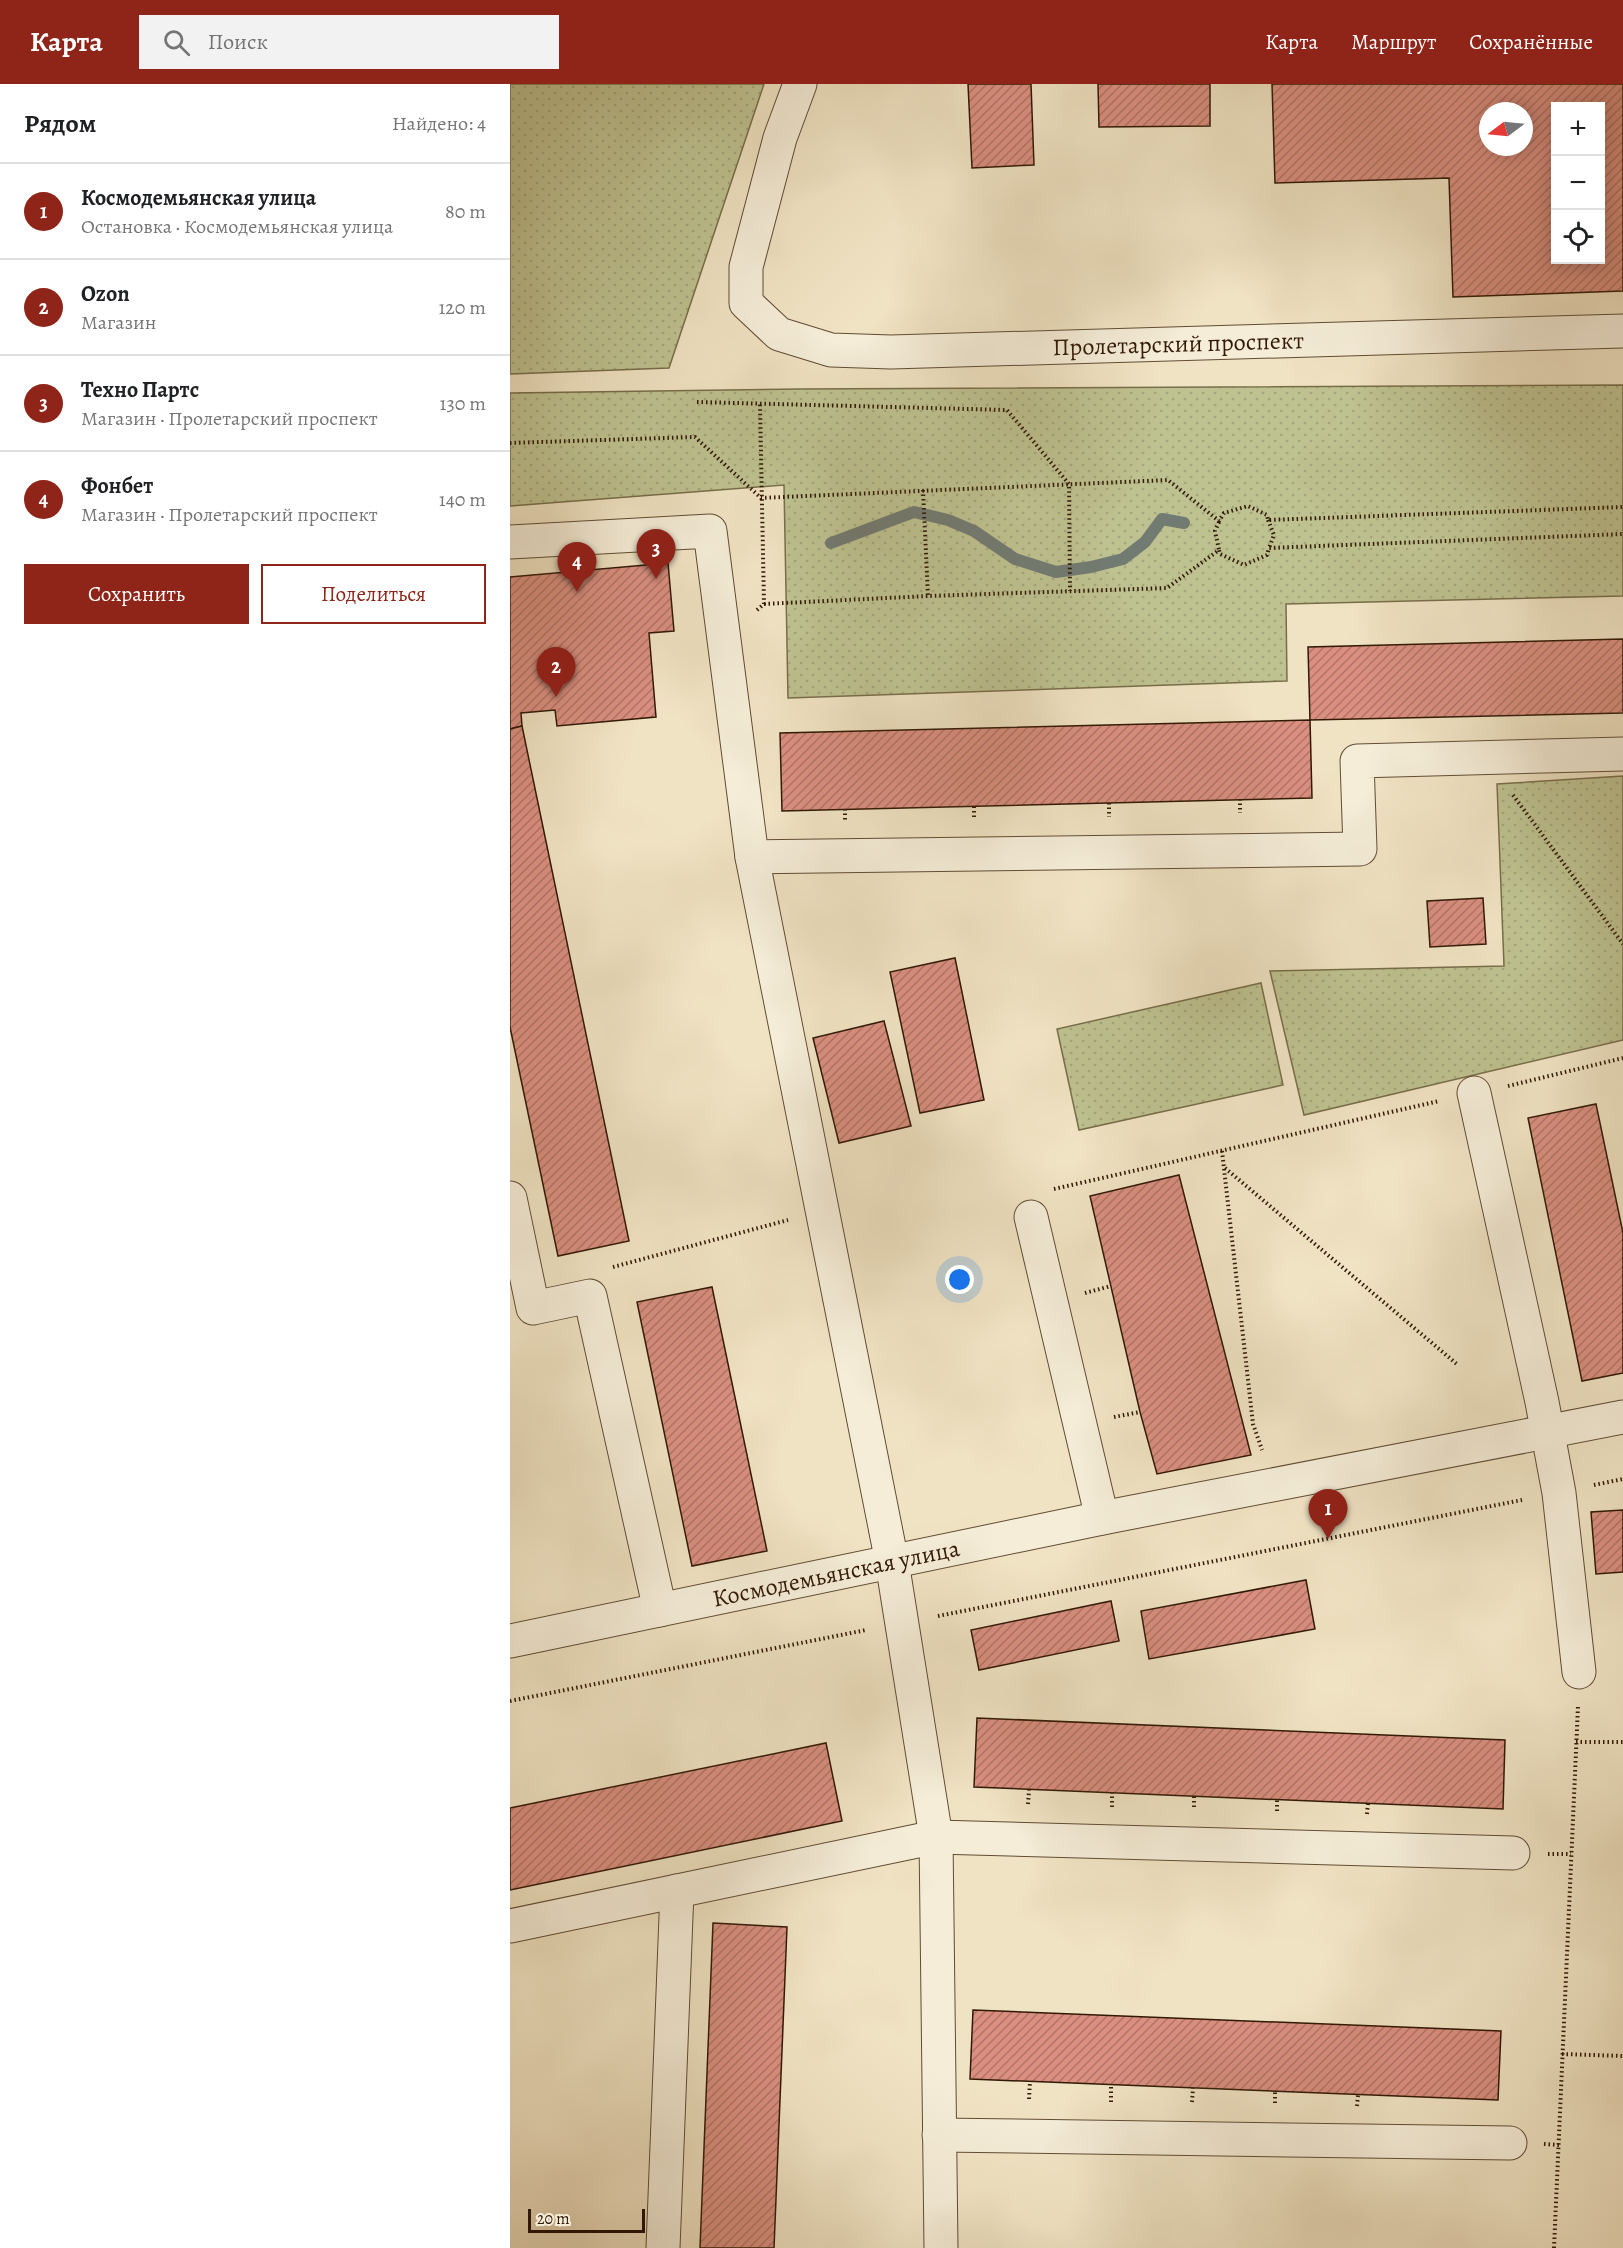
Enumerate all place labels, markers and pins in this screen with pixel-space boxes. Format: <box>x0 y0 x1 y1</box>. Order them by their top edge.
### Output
pin: 3 <box>636 530 676 579</box>
pin: 4 <box>558 542 596 592</box>
pin: 2 <box>536 648 576 697</box>
pin: 1 <box>1308 1490 1348 1539</box>

